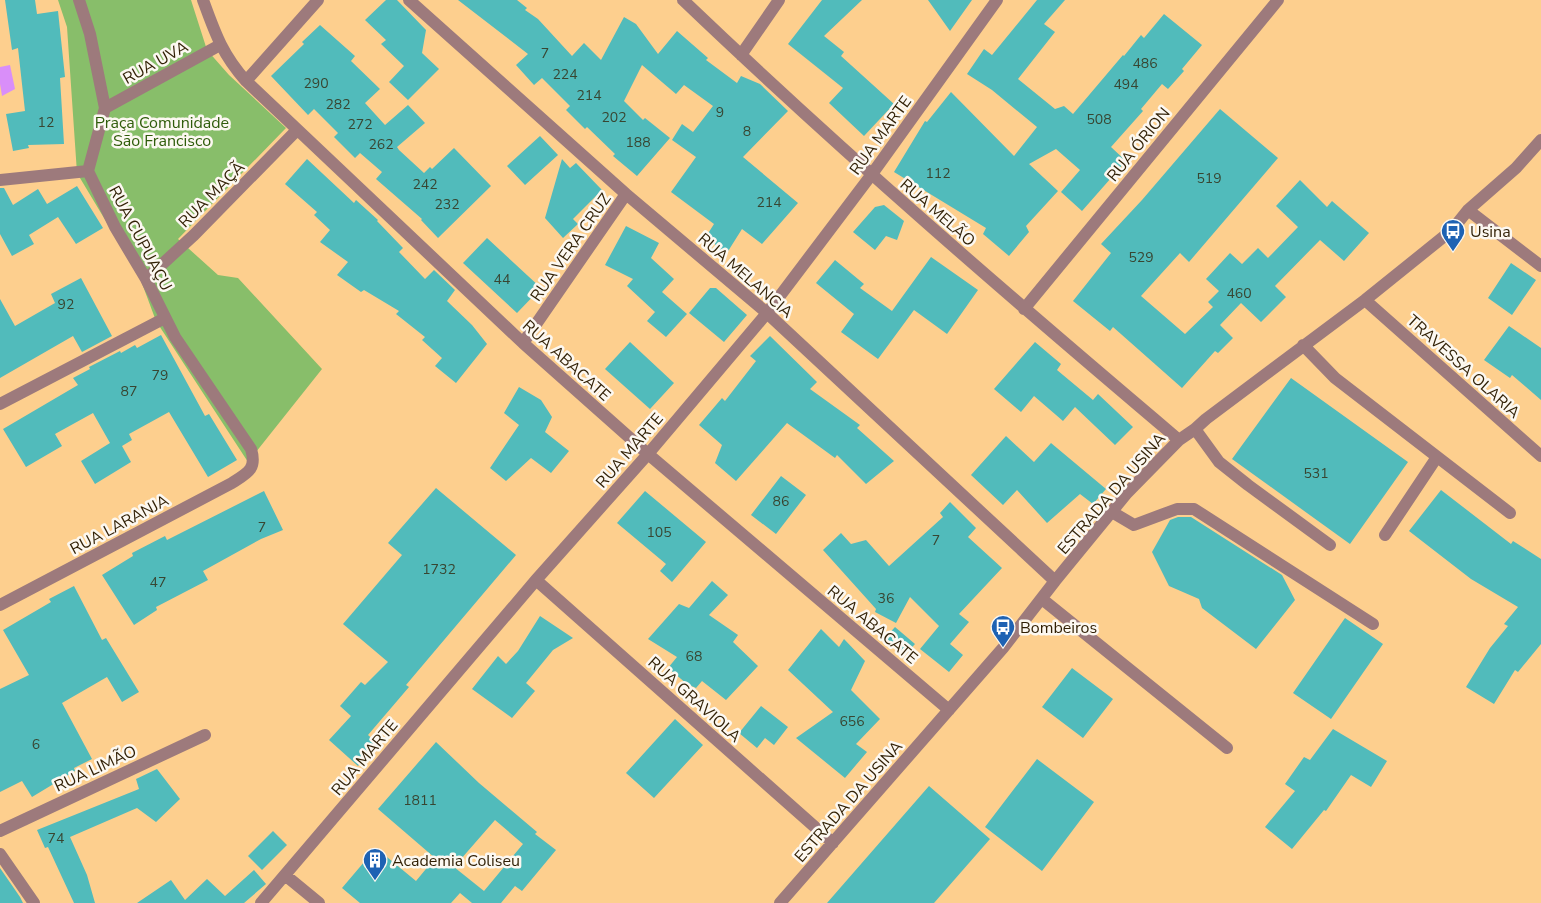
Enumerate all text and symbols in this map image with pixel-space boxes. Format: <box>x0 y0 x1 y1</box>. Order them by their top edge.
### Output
street label: RUA UVA <box>119 36 192 90</box>
house number: 7 <box>541 44 549 63</box>
house number: 486 <box>1132 54 1158 73</box>
house number: 224 <box>552 65 578 84</box>
house number: 290 <box>303 74 329 93</box>
house number: 494 <box>1113 75 1139 94</box>
house number: 214 <box>576 86 602 105</box>
street label: RUA MARTE <box>845 92 917 180</box>
house number: 282 <box>325 95 351 114</box>
house number: 9 <box>716 103 724 122</box>
street label: RUA ÓRION <box>1102 103 1175 186</box>
house number: 202 <box>601 108 627 127</box>
house number: 508 <box>1086 110 1112 129</box>
park label: Praça Comunidade São Francisco <box>95 112 229 152</box>
house number: 12 <box>38 113 54 132</box>
house number: 272 <box>347 115 373 134</box>
house number: 8 <box>743 122 751 141</box>
house number: 188 <box>625 133 651 152</box>
house number: 262 <box>368 135 394 154</box>
street label: RUA MAÇÃ <box>174 157 250 233</box>
house number: 112 <box>925 164 951 183</box>
house number: 519 <box>1196 169 1222 188</box>
street label: RUA MELÃO <box>895 174 980 252</box>
house number: 242 <box>412 175 438 194</box>
street label: RUA CUPUAÇU <box>103 182 177 295</box>
street label: RUA VERA CRUZ <box>525 189 617 306</box>
house number: 214 <box>756 193 782 212</box>
house number: 232 <box>434 195 460 214</box>
bus stop icon: Usina <box>1440 218 1466 252</box>
place label: Usina <box>1470 221 1511 243</box>
street label: RUA MELANCIA <box>693 228 798 323</box>
house number: 529 <box>1128 248 1154 267</box>
house number: 44 <box>494 270 510 289</box>
house number: 460 <box>1226 284 1252 303</box>
house number: 92 <box>58 295 74 314</box>
street label: TRAVESSA OLARIA <box>1402 310 1525 424</box>
street label: RUA ABACATE <box>517 315 615 406</box>
house number: 79 <box>152 366 168 385</box>
house number: 87 <box>121 382 137 401</box>
street label: RUA MARTE <box>591 408 668 493</box>
street label: ESTRADA DA USINA <box>1053 428 1171 559</box>
house number: 531 <box>1303 464 1329 483</box>
street label: RUA LARANJA <box>66 489 173 560</box>
house number: 86 <box>773 492 789 511</box>
house number: 7 <box>258 518 266 537</box>
house number: 105 <box>646 523 672 542</box>
house number: 7 <box>932 531 940 550</box>
house number: 1732 <box>422 560 456 579</box>
house number: 47 <box>150 573 166 592</box>
street label: RUA ABACATE <box>822 580 922 669</box>
house number: 36 <box>878 589 894 608</box>
bus stop icon: Bombeiros <box>990 614 1016 648</box>
place label: Bombeiros <box>1020 617 1097 639</box>
house number: 68 <box>686 647 702 666</box>
street label: RUA GRAVIOLA <box>643 652 746 748</box>
house number: 656 <box>839 712 865 731</box>
street label: RUA MARTE <box>327 715 403 800</box>
house number: 6 <box>32 735 40 754</box>
street label: ESTRADA DA USINA <box>790 736 908 867</box>
street label: RUA LIMÃO <box>51 740 140 798</box>
house number: 1811 <box>403 791 437 810</box>
house number: 74 <box>48 829 64 848</box>
building icon: Academia Coliseu <box>362 847 388 881</box>
place label: Academia Coliseu <box>392 850 520 872</box>

